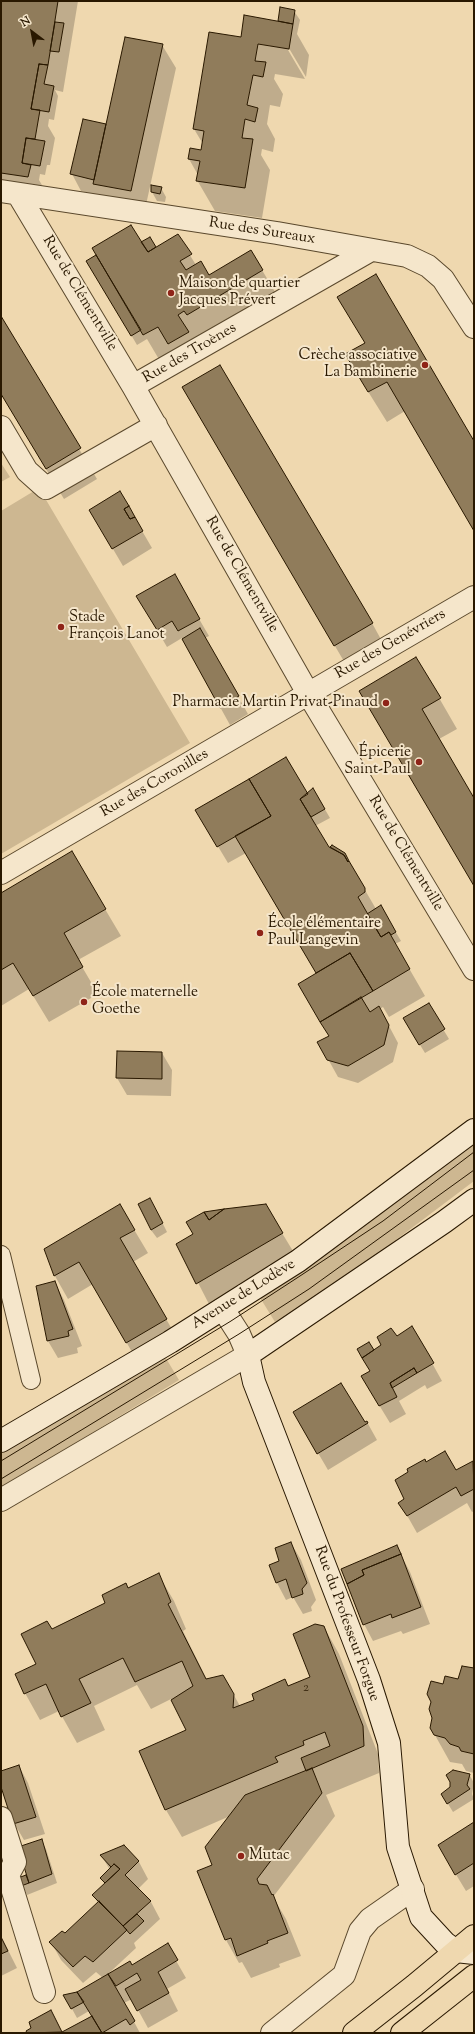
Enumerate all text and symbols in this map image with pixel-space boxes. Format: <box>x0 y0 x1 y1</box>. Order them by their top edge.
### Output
north arrow <box>12 12 52 52</box>
text: N <box>18 13 34 31</box>
street label: Rue des Sureaux <box>208 215 316 249</box>
street label: Rue de Clémentville <box>37 233 121 355</box>
place label: Maison de quartier Jacques Prévert <box>179 275 300 310</box>
marker: Maison de quartier Jacques Prévert <box>166 288 176 298</box>
street label: Rue des Troènes <box>140 320 240 388</box>
place label: Crèche associative La Bambinerie <box>299 347 417 382</box>
marker: Crèche associative La Bambinerie <box>420 360 430 370</box>
street label: Rue de Clémentville <box>200 514 282 636</box>
street label: Rue des Genévriers <box>333 606 449 684</box>
place label: Stade François Lanot <box>69 609 165 644</box>
marker: Stade François Lanot <box>56 622 66 632</box>
place label: Pharmacie Martin Privat-Pinaud <box>172 694 378 712</box>
marker: Pharmacie Martin Privat-Pinaud <box>381 698 391 708</box>
place label: Épicerie Saint-Paul <box>344 744 411 779</box>
street label: Rue des Coronilles <box>98 746 212 822</box>
marker: Épicerie Saint-Paul <box>414 757 424 767</box>
street label: Rue de Clémentville <box>363 793 447 915</box>
place label: École élémentaire Paul Langevin <box>268 915 381 950</box>
marker: École élémentaire Paul Langevin <box>255 928 265 938</box>
place label: École maternelle Goethe <box>92 984 198 1019</box>
marker: École maternelle Goethe <box>79 997 89 1007</box>
street label: Avenue de Lodève <box>189 1256 299 1334</box>
street label: Rue du Professeur Forgue <box>309 1544 383 1704</box>
house number: 2 <box>303 1681 309 1697</box>
place label: Mutac <box>249 1847 290 1865</box>
marker: Mutac <box>236 1851 246 1861</box>

